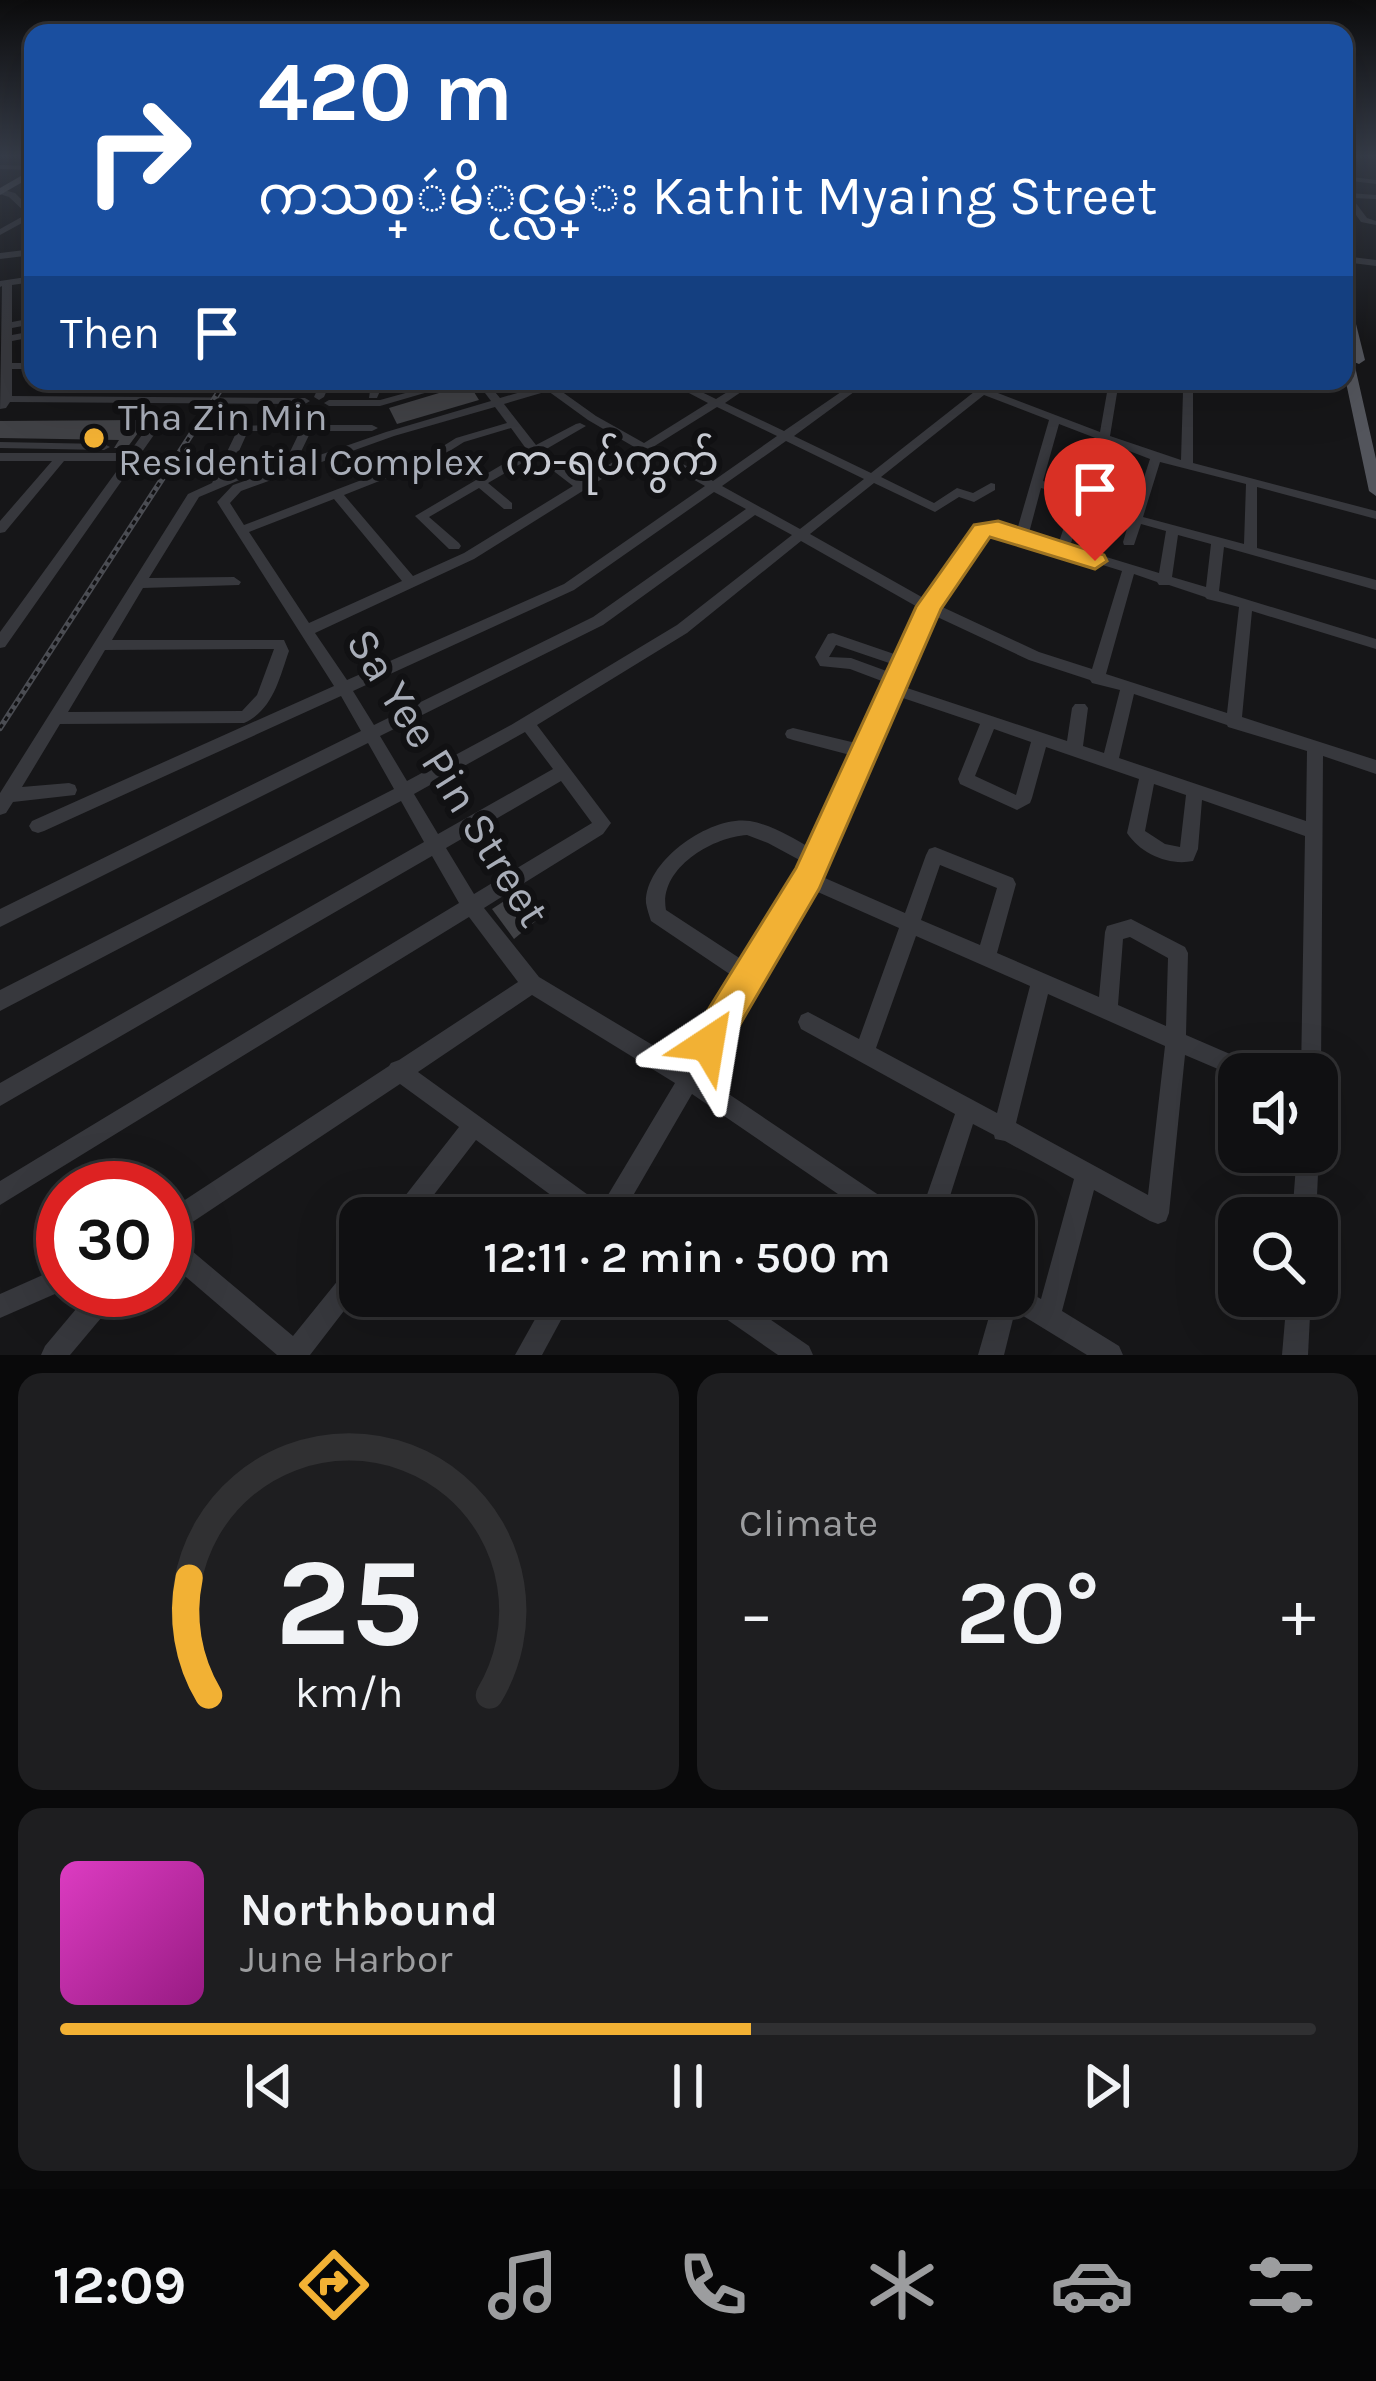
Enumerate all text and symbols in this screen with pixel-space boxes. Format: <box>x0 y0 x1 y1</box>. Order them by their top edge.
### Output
text: 420 m <box>258 43 513 141</box>
icon: right <box>60 72 216 228</box>
text: ကသစ္ဴမိႂင္လမ္း Kathit Myaing Street <box>258 164 1157 228</box>
icon: arrive <box>184 300 250 366</box>
text: Then <box>60 307 160 359</box>
place label: Tha Zin Min Residential Complex <box>118 394 484 485</box>
marker: Tha Zin Min Residential Complex <box>81 425 107 451</box>
district label: က-ရပ်ကွက် <box>505 433 719 495</box>
pin <box>1044 438 1146 561</box>
icon: arrive <box>1062 456 1128 522</box>
street label: Sa Yee Pin Street <box>336 619 561 936</box>
position arrow <box>645 981 771 1107</box>
map controls <box>1218 1053 1338 1317</box>
button: sound <box>1218 1053 1338 1173</box>
speed limit sign: 30 <box>36 1161 192 1317</box>
button: search <box>1218 1197 1338 1317</box>
text: 12:11 · 2 min · 500 m <box>483 1231 891 1283</box>
text: Climate <box>739 1500 878 1546</box>
text: 25 <box>274 1530 423 1675</box>
text: 20° <box>956 1560 1099 1666</box>
text: − <box>739 1575 774 1653</box>
text: + <box>1281 1575 1316 1653</box>
text: km/h <box>294 1667 403 1717</box>
text: Northbound <box>240 1884 498 1936</box>
text: June Harbor <box>240 1936 452 1982</box>
icon: previous <box>236 2053 302 2119</box>
icon: pause <box>655 2053 721 2119</box>
icon: next <box>1074 2053 1140 2119</box>
icon: directions <box>292 2243 376 2327</box>
icon: music <box>481 2243 565 2327</box>
icon: phone <box>671 2243 755 2327</box>
icon: climate <box>860 2243 944 2327</box>
icon: car <box>1050 2243 1134 2327</box>
icon: filters <box>1239 2243 1323 2327</box>
text: 12:09 <box>53 2253 186 2317</box>

